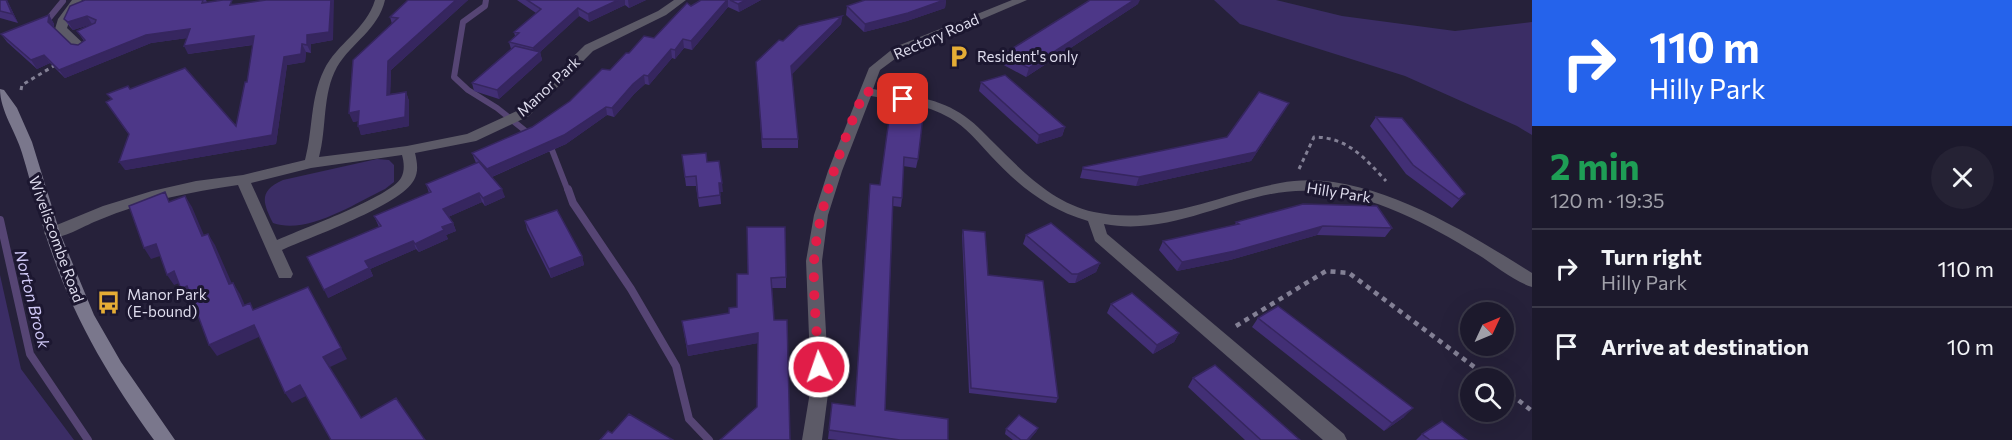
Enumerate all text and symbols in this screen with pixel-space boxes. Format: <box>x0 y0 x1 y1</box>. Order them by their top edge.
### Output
street label: Rectory Road <box>891 9 981 63</box>
text: 110 m <box>1649 20 1760 72</box>
icon: right <box>1550 24 1628 102</box>
parking icon: Resident's only <box>946 43 972 69</box>
place label: Resident's only <box>977 47 1079 65</box>
street label: Manor Park <box>513 52 583 120</box>
text: Hilly Park <box>1649 72 1766 105</box>
pin <box>877 73 928 124</box>
icon: arrive <box>886 82 919 115</box>
text: 2 min <box>1550 143 1640 187</box>
button: close <box>1931 146 1994 209</box>
street label: Wiveliscombe Road <box>26 173 88 305</box>
street label: Hilly Park <box>1306 178 1372 206</box>
text: 120 m · 19:35 <box>1550 188 1665 212</box>
text: Turn right <box>1601 243 1702 270</box>
water label: Norton Brook <box>12 248 54 350</box>
icon: right <box>1550 252 1583 285</box>
text: 110 m <box>1937 255 1994 282</box>
text: Hilly Park <box>1601 270 1687 294</box>
place label: Manor Park (E-bound) <box>127 285 207 320</box>
bus stop icon: Manor Park (E-bound) <box>96 290 122 316</box>
north arrow <box>1460 302 1514 356</box>
map controls <box>1460 302 1514 422</box>
icon: arrive <box>1550 330 1583 363</box>
text: Arrive at destination <box>1601 333 1809 360</box>
text: 10 m <box>1947 333 1994 360</box>
position arrow <box>787 335 851 399</box>
button: search <box>1460 368 1514 422</box>

